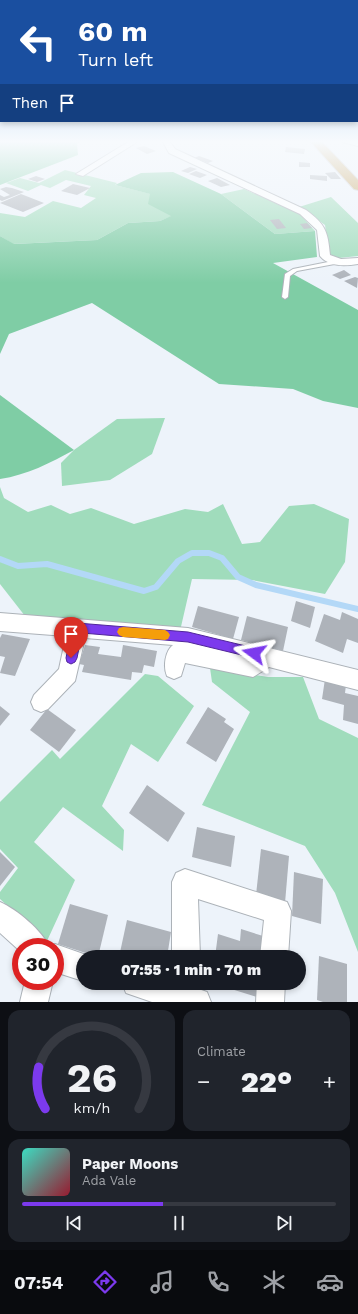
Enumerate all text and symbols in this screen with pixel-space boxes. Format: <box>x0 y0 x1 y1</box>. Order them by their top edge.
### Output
text: 60 m <box>78 15 148 48</box>
icon: left <box>12 16 64 68</box>
text: Turn left <box>78 49 153 70</box>
icon: arrive <box>56 92 78 114</box>
text: Then <box>12 94 48 112</box>
pin <box>54 617 88 658</box>
icon: arrive <box>60 623 82 645</box>
position arrow <box>233 632 275 674</box>
speed limit sign: 30 <box>12 938 64 990</box>
text: 07:55 · 1 min · 70 m <box>121 961 261 979</box>
text: Climate <box>197 1044 246 1059</box>
text: 26 <box>66 1052 117 1101</box>
text: 22° <box>241 1064 292 1099</box>
text: − <box>197 1069 210 1094</box>
text: + <box>323 1069 336 1094</box>
text: km/h <box>73 1099 110 1115</box>
text: Paper Moons <box>82 1155 178 1173</box>
text: Ada Vale <box>82 1173 136 1188</box>
icon: previous <box>63 1212 85 1234</box>
icon: pause <box>168 1212 190 1234</box>
icon: next <box>273 1212 295 1234</box>
icon: directions <box>91 1268 119 1296</box>
icon: music <box>148 1268 176 1296</box>
icon: phone <box>204 1268 232 1296</box>
icon: climate <box>260 1268 288 1296</box>
icon: car <box>316 1268 344 1296</box>
text: 07:54 <box>14 1272 63 1293</box>

